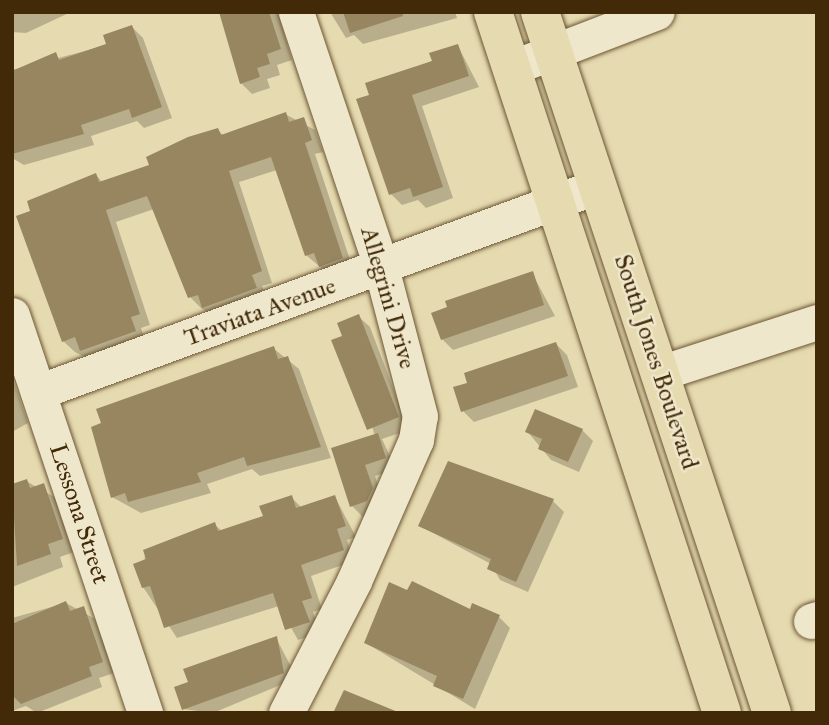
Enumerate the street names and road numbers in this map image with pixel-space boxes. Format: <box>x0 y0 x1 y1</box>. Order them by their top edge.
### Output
street label: Allegrini Drive <box>354 224 422 372</box>
street label: South Jones Boulevard <box>608 251 704 473</box>
street label: Traviata Avenue <box>180 271 340 353</box>
street label: Lessona Street <box>43 440 115 588</box>

